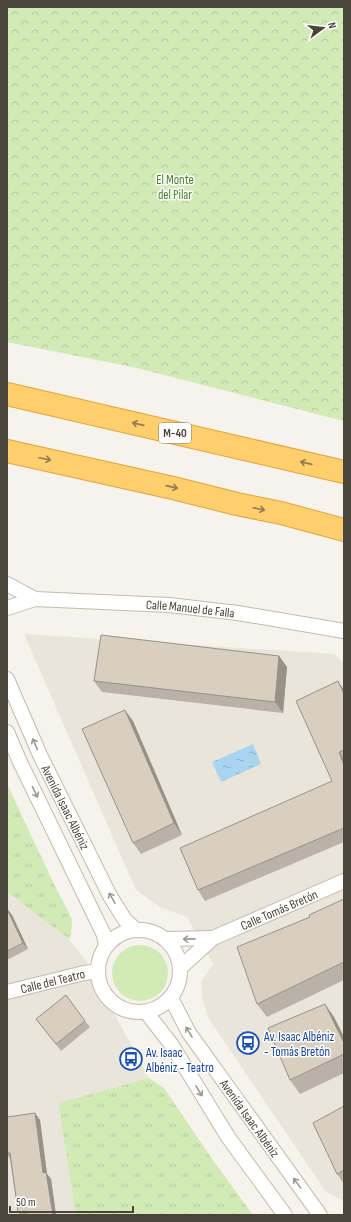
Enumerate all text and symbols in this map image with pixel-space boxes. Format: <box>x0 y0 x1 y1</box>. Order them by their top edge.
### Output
north arrow <box>303 8 343 48</box>
text: N <box>325 21 339 30</box>
park label: El Monte del Pilar <box>156 172 194 203</box>
one-way arrow <box>132 420 145 428</box>
road number: M-40 <box>159 423 191 443</box>
one-way arrow <box>38 456 51 464</box>
one-way arrow <box>300 458 313 466</box>
one-way arrow <box>165 484 178 492</box>
one-way arrow <box>252 505 265 513</box>
street label: Calle Manuel de Falla <box>146 597 235 622</box>
one-way arrow <box>31 739 38 751</box>
street label: Avenida Isaac Albéniz <box>37 762 93 853</box>
one-way arrow <box>32 786 39 798</box>
street label: Calle Tomás Bretón <box>238 886 320 934</box>
one-way arrow <box>107 892 115 904</box>
one-way arrow <box>183 935 196 943</box>
street label: Calle del Teatro <box>19 966 87 997</box>
one-way arrow <box>185 1026 193 1038</box>
place label: Av. Isaac Albéniz - Tomás Bretón <box>263 1029 334 1060</box>
bus stop icon: Av. Isaac Albéniz - Tomás Bretón <box>235 1030 261 1056</box>
place label: Av. Isaac Albéniz - Teatro <box>145 1045 214 1076</box>
bus stop icon: Av. Isaac Albéniz - Teatro <box>118 1046 144 1072</box>
street label: Avenida Isaac Albéniz <box>215 1076 283 1161</box>
one-way arrow <box>195 1085 204 1096</box>
one-way arrow <box>293 1178 301 1189</box>
scale bar <box>10 1188 133 1214</box>
text: 50 m <box>16 1195 36 1210</box>

